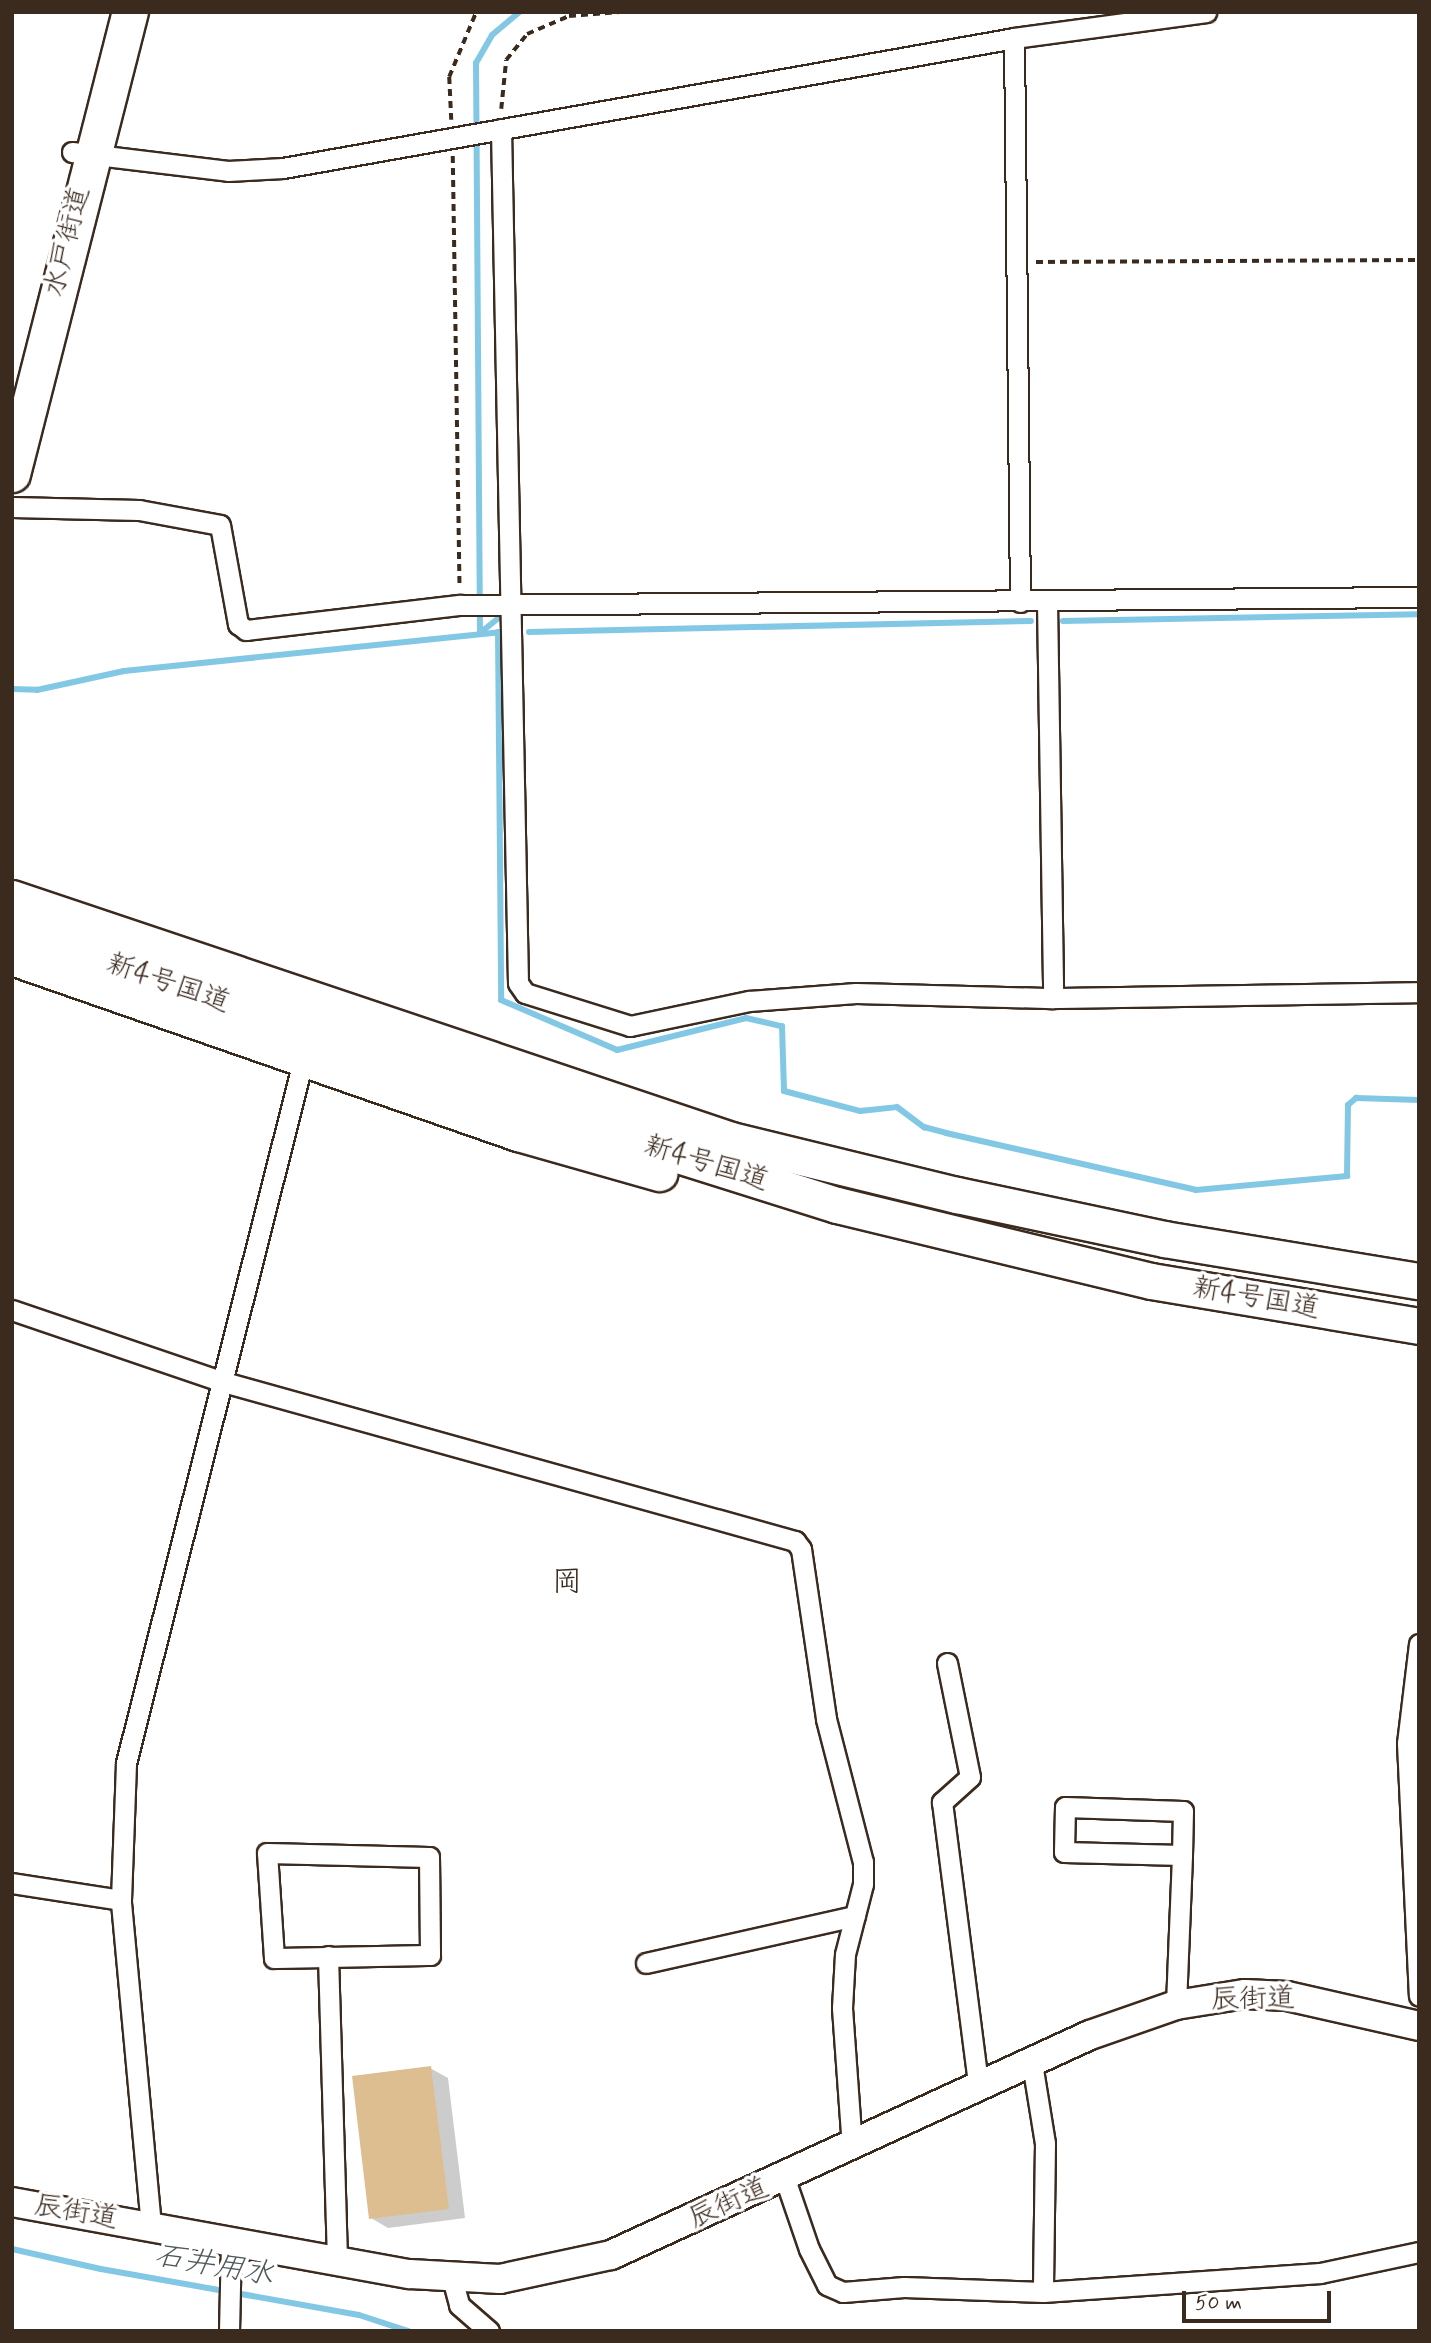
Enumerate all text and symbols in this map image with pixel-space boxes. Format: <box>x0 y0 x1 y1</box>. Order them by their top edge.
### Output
street label: 水戸街道 <box>38 184 98 300</box>
street label: 新4号国道 <box>102 947 234 1021</box>
street label: 新4号国道 <box>640 1129 772 1199</box>
street label: 新4号国道 <box>1190 1271 1322 1327</box>
district label: 岡 <box>552 1565 582 1601</box>
street label: 辰街道 <box>1211 1982 1295 2018</box>
street label: 辰街道 <box>684 2172 774 2236</box>
street label: 辰街道 <box>32 2189 120 2237</box>
water label: 石井用水 <box>152 2238 276 2294</box>
scale bar <box>1186 2276 1335 2320</box>
text: 50 m <box>1195 2289 1242 2317</box>

